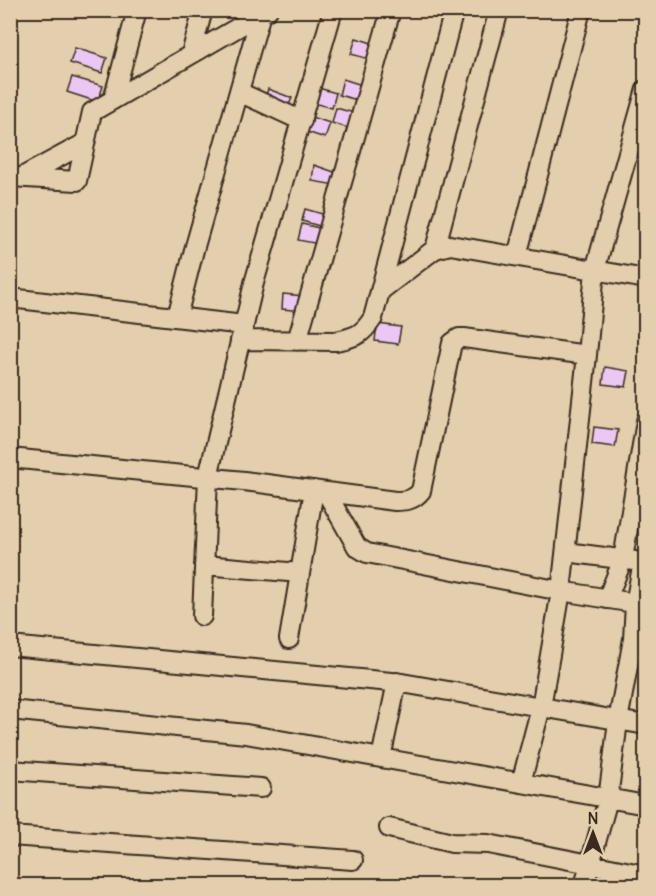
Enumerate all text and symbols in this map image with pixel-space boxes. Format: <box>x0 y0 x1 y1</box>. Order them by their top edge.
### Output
north arrow <box>563 803 623 863</box>
text: N <box>587 808 599 828</box>

